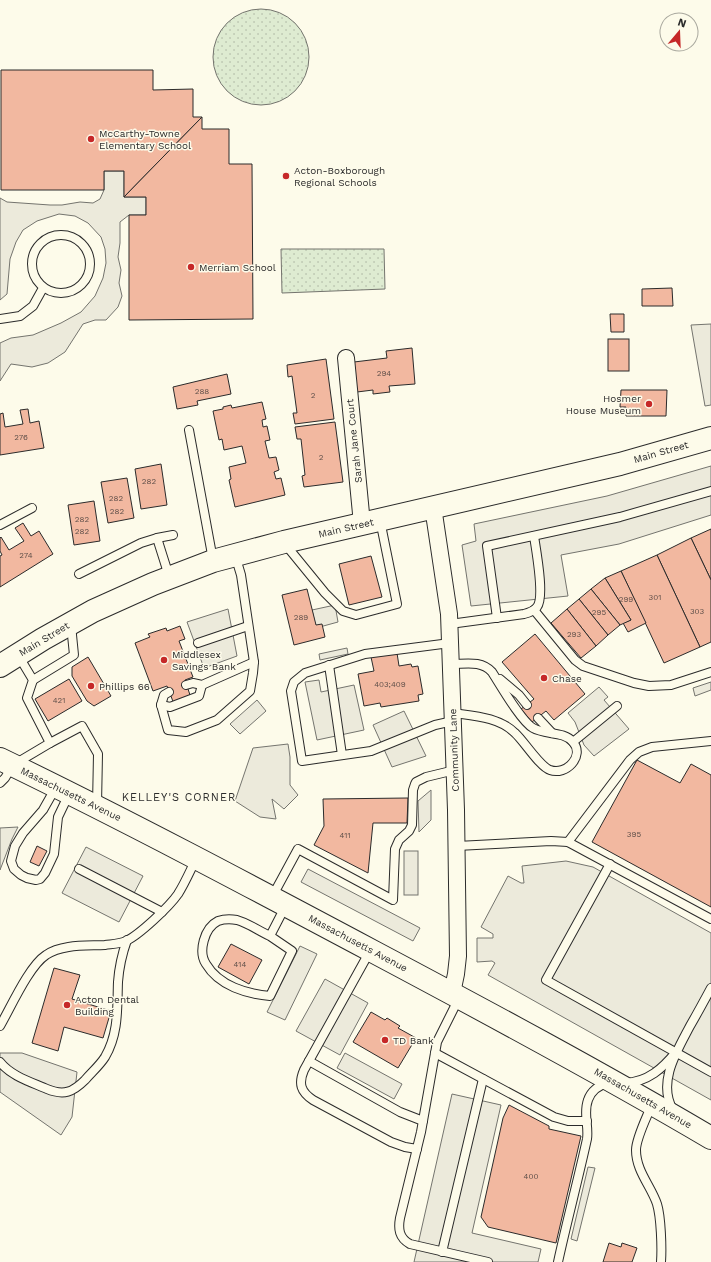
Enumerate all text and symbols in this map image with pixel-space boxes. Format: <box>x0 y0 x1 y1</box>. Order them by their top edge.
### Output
north arrow <box>659 12 699 52</box>
text: N <box>676 16 688 30</box>
place label: McCarthy-Towne Elementary School <box>99 128 191 151</box>
marker: McCarthy-Towne Elementary School <box>86 134 96 144</box>
place label: Acton-Boxborough Regional Schools <box>294 165 385 188</box>
marker: Acton-Boxborough Regional Schools <box>281 171 291 181</box>
marker: Merriam School <box>186 262 196 272</box>
place label: Merriam School <box>199 262 276 273</box>
house number: 294 <box>377 369 391 378</box>
house number: 288 <box>195 387 209 396</box>
house number: 2 <box>311 391 316 400</box>
place label: Hosmer House Museum <box>566 393 641 416</box>
street label: Sarah Jane Court <box>344 398 364 484</box>
marker: Hosmer House Museum <box>644 399 654 409</box>
house number: 276 <box>14 433 28 442</box>
street label: Main Street <box>632 439 690 465</box>
house number: 2 <box>319 453 324 462</box>
house number: 282 <box>142 477 156 486</box>
house number: 282 <box>109 494 123 503</box>
house number: 282 <box>110 507 124 516</box>
house number: 282 <box>75 515 89 524</box>
street label: Main Street <box>317 516 376 540</box>
house number: 282 <box>75 527 89 536</box>
house number: 274 <box>19 551 33 560</box>
house number: 301 <box>649 593 661 602</box>
house number: 299 <box>619 595 633 604</box>
house number: 303 <box>690 607 704 616</box>
house number: 295 <box>592 608 606 617</box>
house number: 289 <box>294 613 308 622</box>
street label: Main Street <box>17 619 72 658</box>
house number: 293 <box>567 630 581 639</box>
place label: Middlesex Savings Bank <box>172 649 236 672</box>
marker: Middlesex Savings Bank <box>159 655 169 665</box>
marker: Chase <box>539 673 549 683</box>
place label: Chase <box>552 673 582 684</box>
house number: 403;409 <box>374 680 406 689</box>
marker: Phillips 66 <box>86 681 96 691</box>
place label: Phillips 66 <box>99 681 150 692</box>
house number: 421 <box>53 696 65 705</box>
street label: Community Lane <box>447 708 461 792</box>
street label: Massachusetts Avenue <box>19 765 123 823</box>
district label: KELLEY'S CORNER <box>122 791 236 804</box>
house number: 395 <box>627 830 641 839</box>
house number: 411 <box>340 831 351 840</box>
street label: Massachusetts Avenue <box>307 912 410 974</box>
house number: 414 <box>234 960 246 969</box>
place label: Acton Dental Building <box>75 994 139 1017</box>
marker: Acton Dental Building <box>62 1000 72 1010</box>
marker: TD Bank <box>380 1035 390 1045</box>
place label: TD Bank <box>393 1035 434 1046</box>
street label: Massachusetts Avenue <box>592 1066 694 1131</box>
house number: 400 <box>524 1172 538 1181</box>

